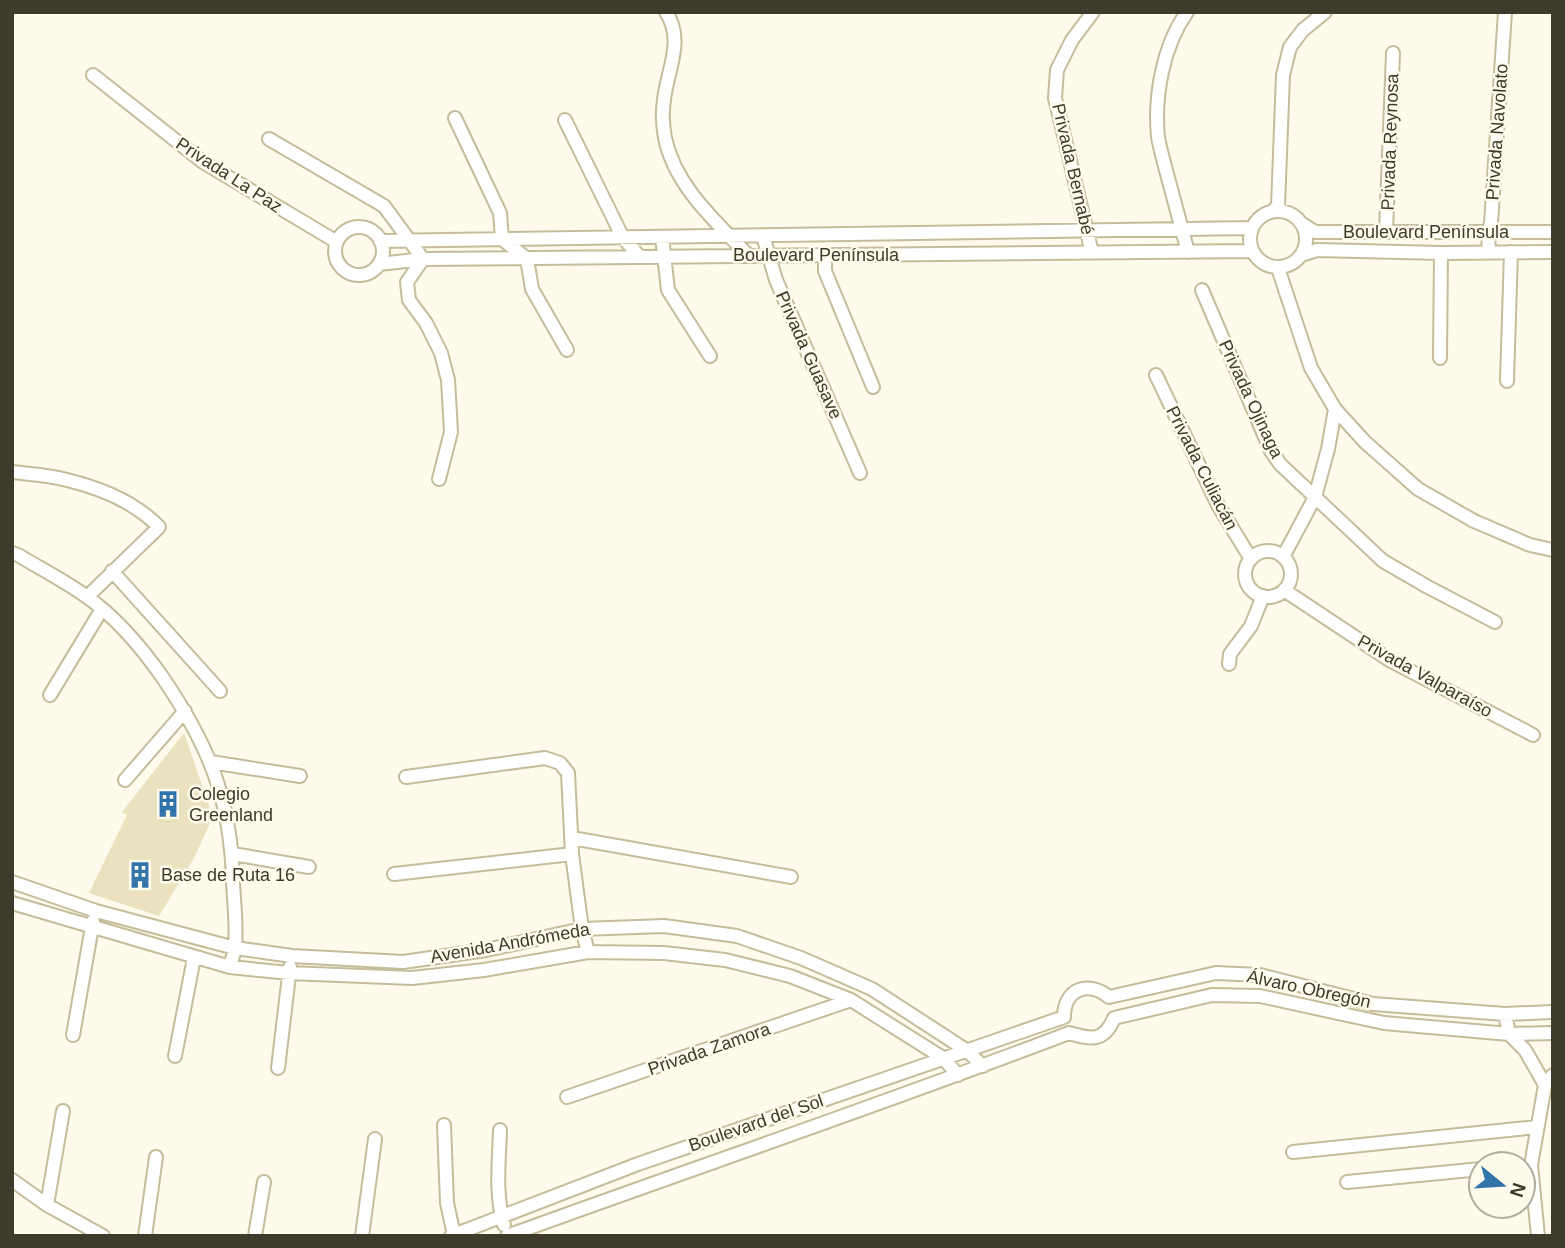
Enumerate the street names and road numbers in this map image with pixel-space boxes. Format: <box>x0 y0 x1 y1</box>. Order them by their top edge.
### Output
street label: Privada Navolato <box>1482 63 1512 201</box>
street label: Privada Reynosa <box>1378 72 1402 211</box>
street label: Privada Bernabé <box>1048 101 1098 237</box>
street label: Privada La Paz <box>172 133 286 217</box>
street label: Boulevard Península <box>1343 222 1510 242</box>
street label: Boulevard Península <box>733 245 900 265</box>
street label: Privada Guasave <box>772 288 846 422</box>
street label: Privada Ojinaga <box>1215 337 1288 462</box>
street label: Privada Culiacán <box>1162 403 1242 533</box>
street label: Privada Valparaíso <box>1354 631 1496 721</box>
street label: Avenida Andrómeda <box>429 919 592 967</box>
street label: Álvaro Obregón <box>1245 966 1373 1012</box>
street label: Privada Zamora <box>645 1018 774 1079</box>
street label: Boulevard del Sol <box>686 1091 826 1155</box>

